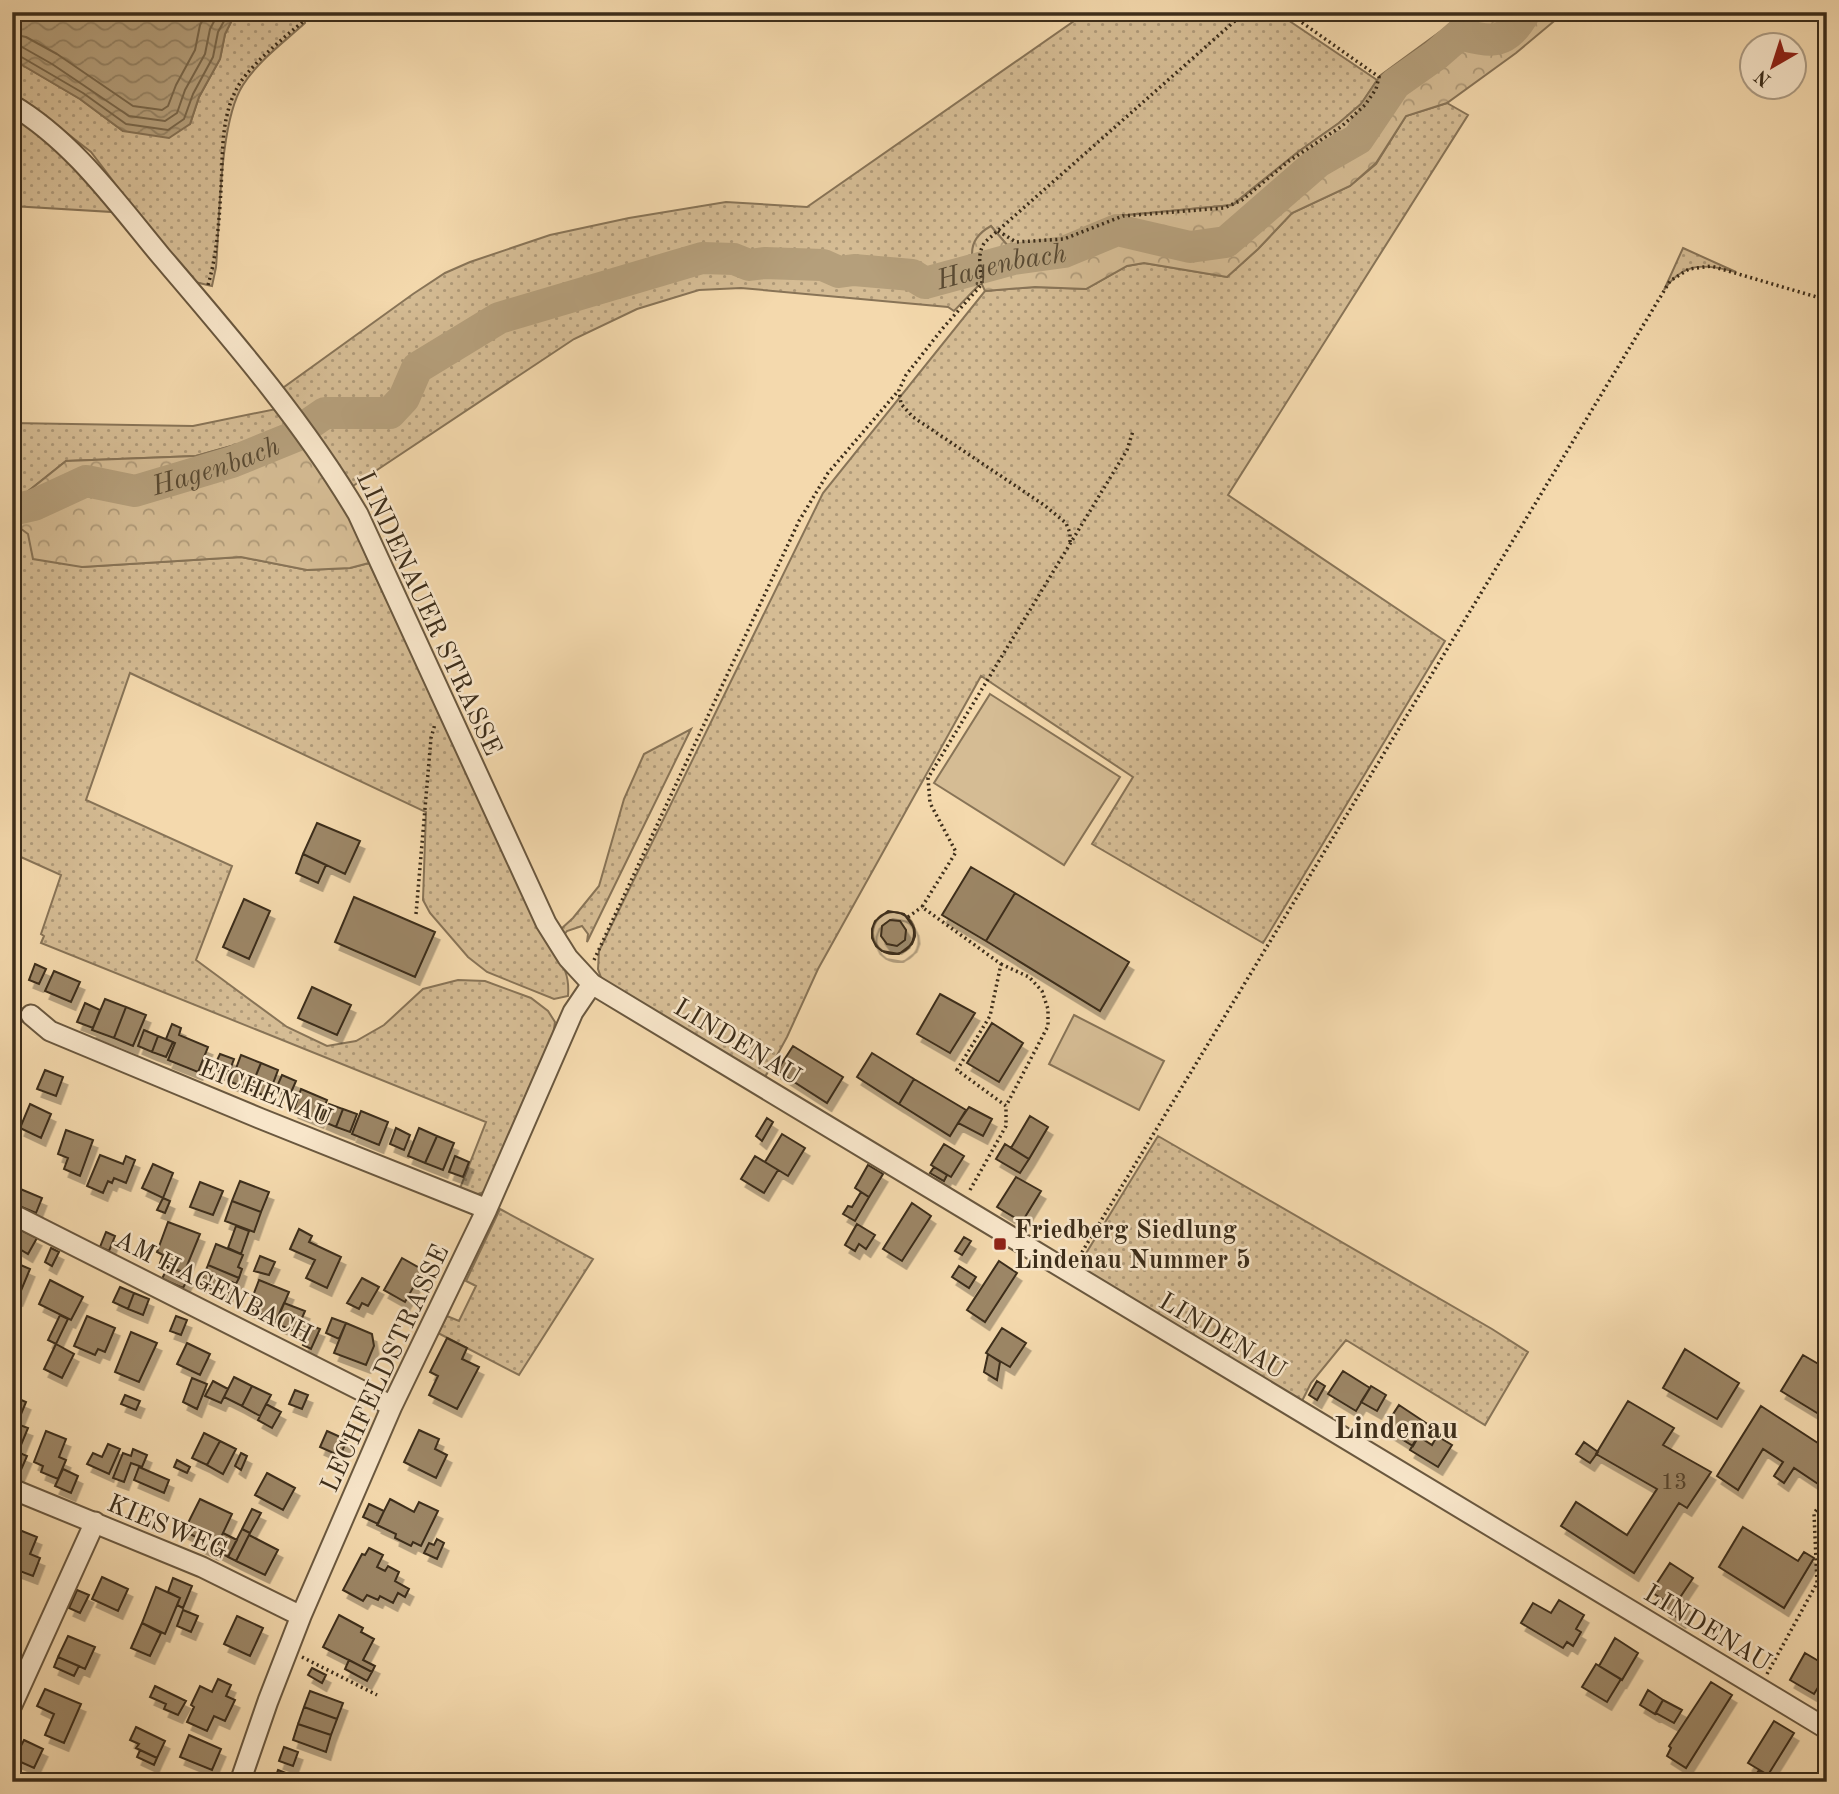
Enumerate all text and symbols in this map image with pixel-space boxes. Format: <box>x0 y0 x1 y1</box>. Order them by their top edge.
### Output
north arrow <box>1738 32 1808 102</box>
text: N <box>1752 65 1775 89</box>
water label: Hagenbach <box>932 241 1068 297</box>
water label: Hagenbach <box>148 433 284 503</box>
street label: LINDENAUER STRASSE <box>351 468 506 760</box>
street label: LINDENAU <box>669 995 805 1091</box>
street label: EICHENAU <box>195 1055 336 1132</box>
place label: Friedberg Siedlung Lindenau Nummer 5 <box>1014 1218 1251 1274</box>
street label: AM HAGENBACH <box>110 1227 316 1349</box>
marker: Friedberg Siedlung Lindenau Nummer 5 <box>992 1236 1008 1252</box>
street label: LECHFELDSTRASSE <box>317 1241 455 1497</box>
street label: LINDENAU <box>1154 1289 1290 1385</box>
district label: Lindenau <box>1334 1415 1458 1445</box>
house number: 13 <box>1661 1471 1687 1494</box>
street label: KIESWEG <box>103 1491 231 1565</box>
street label: LINDENAU <box>1639 1581 1775 1677</box>

